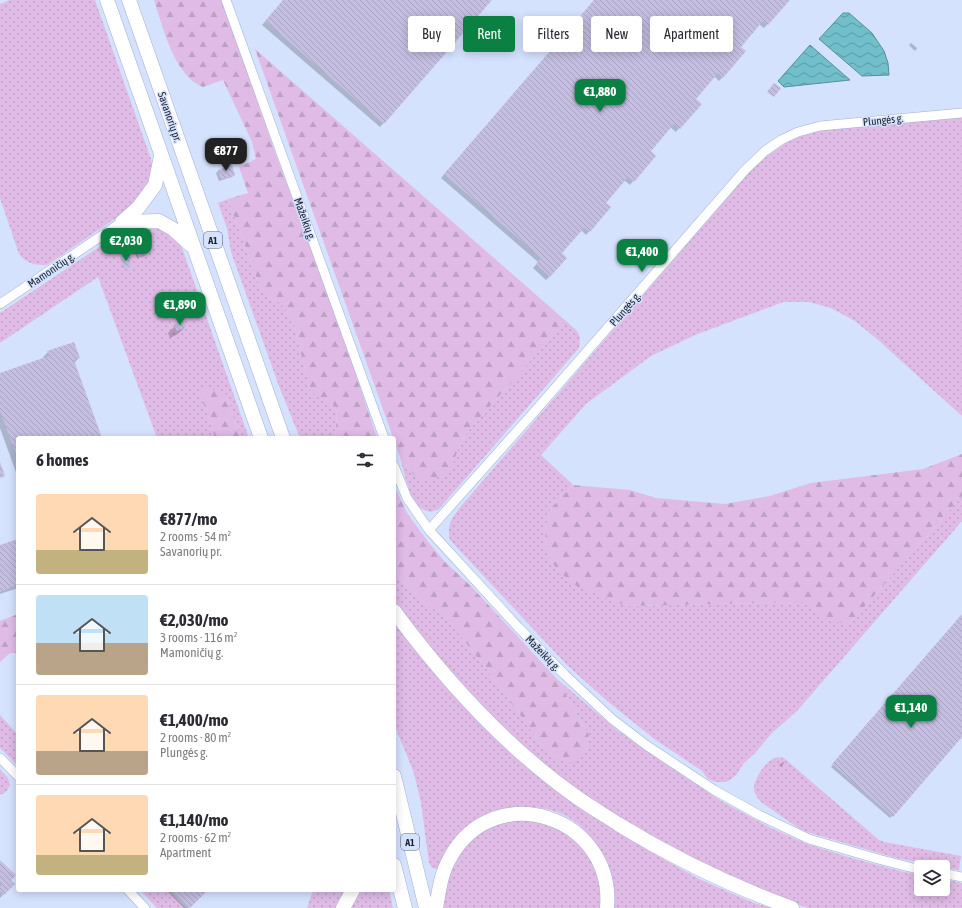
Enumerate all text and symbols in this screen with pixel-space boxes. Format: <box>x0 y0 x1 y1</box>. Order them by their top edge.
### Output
chip: Buy <box>408 16 455 52</box>
chip: Rent <box>463 16 515 52</box>
chip: Filters <box>523 16 583 52</box>
chip: New <box>591 16 642 52</box>
chip: Apartment <box>650 16 733 52</box>
pin: €1,880 <box>567 79 633 113</box>
text: €1,880 <box>584 84 616 99</box>
street label: Savanorių pr. <box>156 90 184 144</box>
street label: Plungės g. <box>862 112 904 128</box>
pin: €877 <box>202 138 250 172</box>
text: €877 <box>214 143 238 158</box>
street label: Mažeikių g. <box>292 196 318 242</box>
pin: €2,030 <box>93 228 159 262</box>
road number: A1 <box>204 232 222 248</box>
text: €2,030 <box>110 233 142 248</box>
pin: €1,400 <box>609 239 675 273</box>
text: €1,400 <box>626 244 658 259</box>
street label: Mamoničių g. <box>25 250 77 290</box>
street label: Plungės g. <box>607 290 643 328</box>
pin: €1,890 <box>147 292 213 326</box>
text: €1,890 <box>164 297 196 312</box>
icon: filters <box>354 449 376 471</box>
text: 6 homes <box>36 450 89 470</box>
text: €877/mo <box>160 509 218 529</box>
icon: home <box>68 510 116 558</box>
text: 2 rooms · 54 m² <box>160 529 231 544</box>
text: Savanorių pr. <box>160 544 222 559</box>
text: €2,030/mo <box>160 610 229 630</box>
icon: home <box>68 611 116 659</box>
text: 3 rooms · 116 m² <box>160 630 237 645</box>
street label: Mažeikių g. <box>523 633 563 673</box>
text: Mamoničių g. <box>160 645 223 660</box>
pin: €1,140 <box>878 695 944 729</box>
text: €1,140 <box>895 700 927 715</box>
text: €1,400/mo <box>160 710 229 730</box>
icon: home <box>68 711 116 759</box>
text: 2 rooms · 80 m² <box>160 730 231 745</box>
text: Plungės g. <box>160 745 208 760</box>
text: €1,140/mo <box>160 810 229 830</box>
icon: home <box>68 811 116 859</box>
text: 2 rooms · 62 m² <box>160 830 231 845</box>
road number: A1 <box>401 834 419 850</box>
text: Apartment <box>160 845 211 860</box>
map controls <box>914 860 950 896</box>
button: layers <box>914 860 950 896</box>

